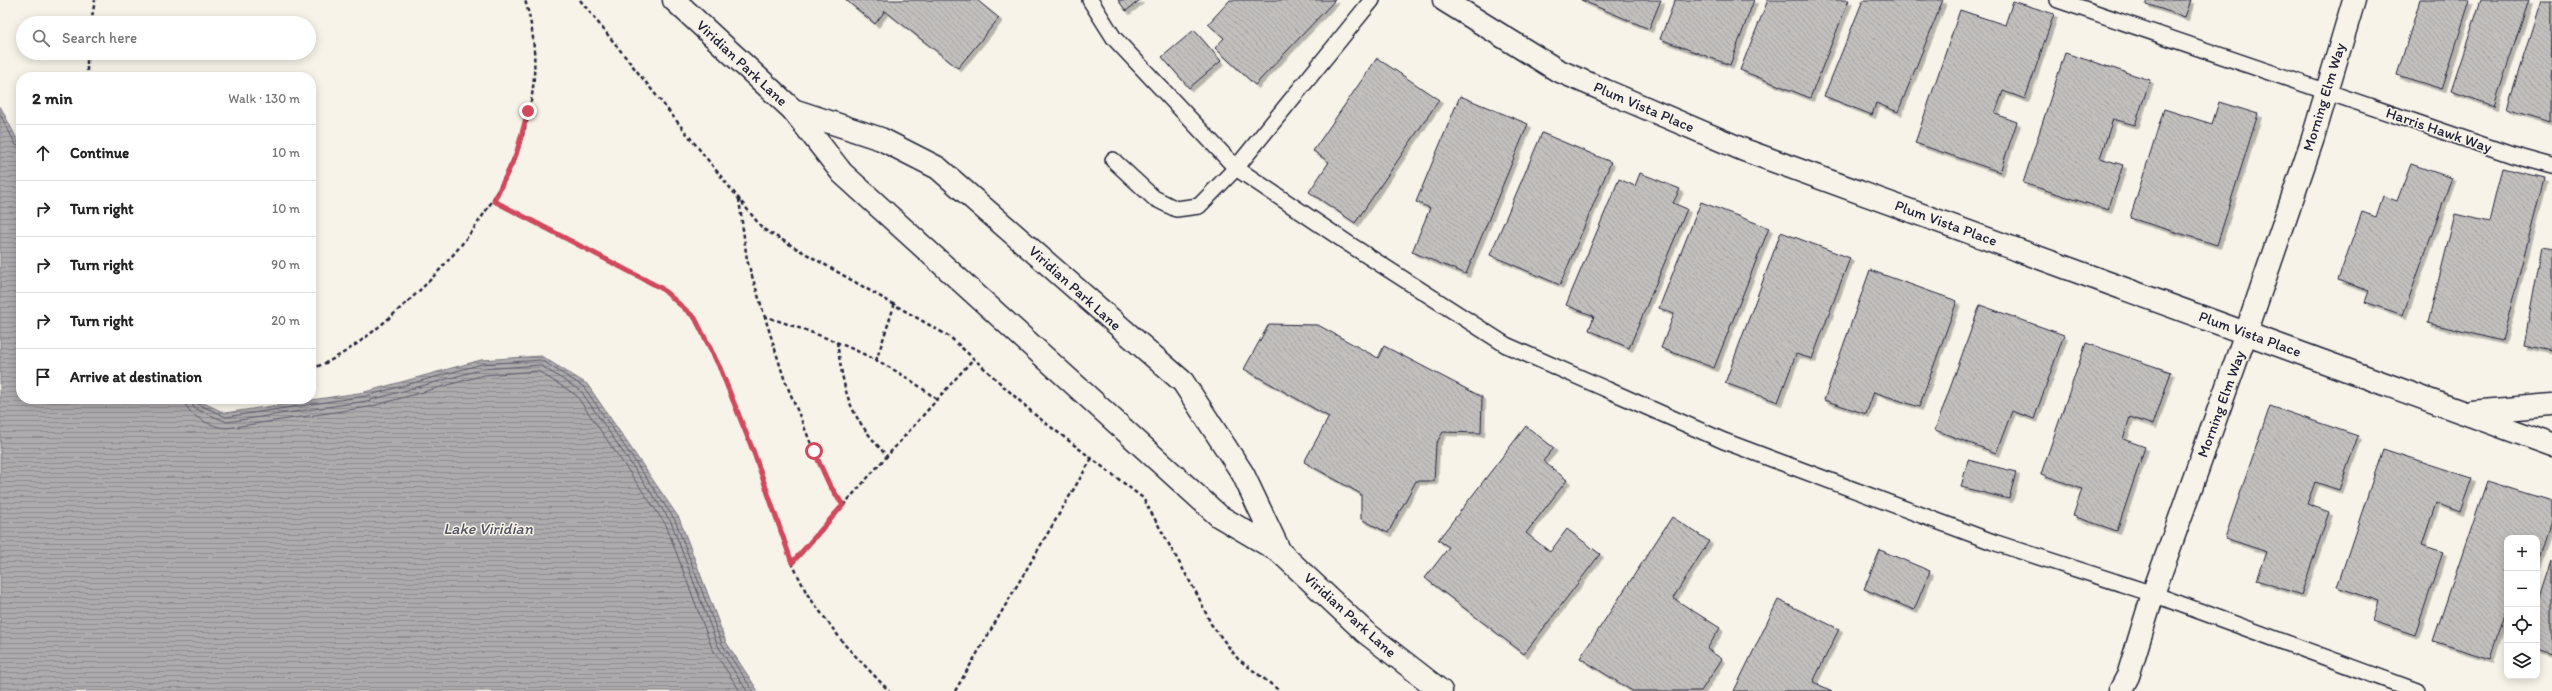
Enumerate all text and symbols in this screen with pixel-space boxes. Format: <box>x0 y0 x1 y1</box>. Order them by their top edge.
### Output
search box <box>16 16 316 60</box>
street label: Viridian Park Lane <box>693 16 791 110</box>
icon: search <box>30 27 52 49</box>
text: Search here <box>62 29 137 47</box>
street label: Morning Elm Way <box>2299 41 2349 153</box>
street label: Plum Vista Place <box>1591 78 1697 136</box>
text: 2 min <box>32 88 72 108</box>
text: Walk · 130 m <box>228 91 300 106</box>
route end <box>519 102 537 120</box>
street label: Harris Hawk Way <box>2384 103 2494 157</box>
icon: ahead <box>32 142 54 164</box>
text: Continue <box>70 144 129 162</box>
text: 10 m <box>272 145 300 160</box>
street label: Plum Vista Place <box>1892 196 2000 250</box>
icon: right <box>32 198 54 220</box>
text: Turn right <box>70 200 134 218</box>
text: 10 m <box>272 201 300 216</box>
street label: Viridian Park Lane <box>1025 242 1125 334</box>
icon: right <box>32 254 54 276</box>
text: Turn right <box>70 256 134 274</box>
text: 90 m <box>271 257 300 272</box>
street label: Plum Vista Place <box>2196 307 2304 361</box>
icon: right <box>32 310 54 332</box>
text: Turn right <box>70 312 134 330</box>
text: 20 m <box>271 313 300 328</box>
street label: Morning Elm Way <box>2193 348 2249 460</box>
icon: arrive <box>32 366 54 388</box>
text: Arrive at destination <box>70 368 202 386</box>
route start <box>805 442 823 460</box>
water label: Lake Viridian <box>443 519 533 538</box>
map controls <box>2504 535 2540 679</box>
button: + <box>2504 535 2540 571</box>
street label: Viridian Park Lane <box>1300 569 1400 661</box>
button: − <box>2504 571 2540 607</box>
button: locate <box>2504 607 2540 643</box>
button: layers <box>2504 643 2540 679</box>

